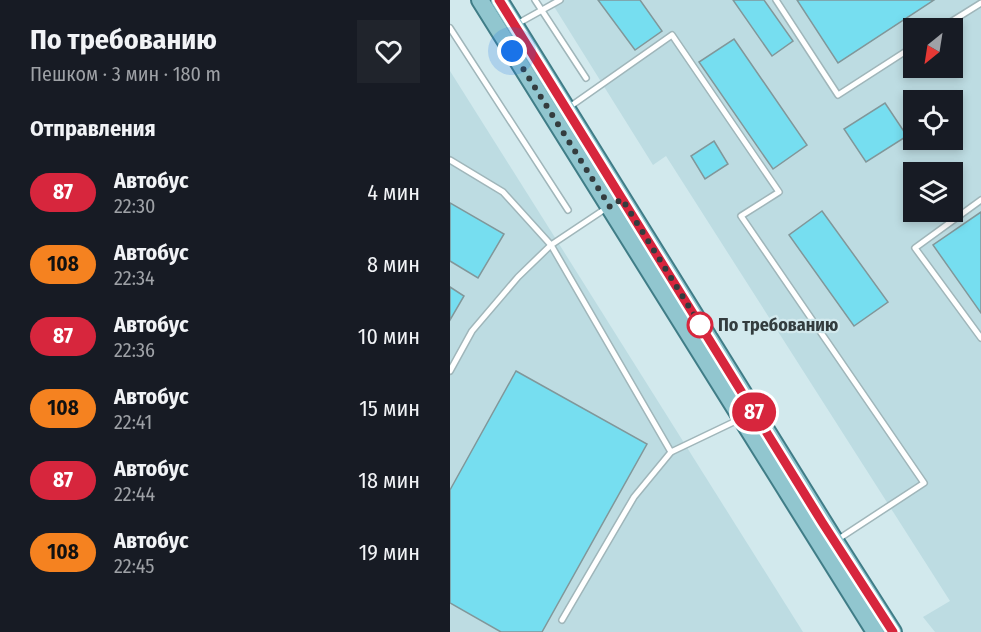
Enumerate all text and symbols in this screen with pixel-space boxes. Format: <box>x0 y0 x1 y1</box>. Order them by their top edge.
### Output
north arrow <box>903 18 963 78</box>
map controls <box>903 18 963 222</box>
button: heart <box>357 20 420 83</box>
text: По требованию <box>30 23 217 56</box>
your location <box>497 36 527 66</box>
text: Пешком · 3 мин · 180 m <box>30 62 221 86</box>
button: locate <box>903 90 963 150</box>
text: Отправления <box>30 115 156 142</box>
button: layers <box>903 162 963 222</box>
text: Автобус <box>114 167 189 194</box>
text: 87 <box>53 179 73 205</box>
text: 4 мин <box>367 179 420 206</box>
text: 22:30 <box>114 194 156 218</box>
text: Автобус <box>114 239 189 266</box>
text: 108 <box>47 251 79 277</box>
text: 8 мин <box>367 251 420 278</box>
text: 22:34 <box>114 266 155 290</box>
text: Автобус <box>114 311 189 338</box>
marker: По требованию <box>687 312 713 338</box>
place label: По требованию <box>718 314 838 336</box>
text: 87 <box>53 323 73 349</box>
text: 10 мин <box>358 323 420 350</box>
text: 22:36 <box>114 338 155 362</box>
text: Автобус <box>114 383 189 410</box>
line badge: 87 <box>727 392 781 432</box>
text: 108 <box>47 395 79 421</box>
text: 15 мин <box>359 395 420 422</box>
text: 87 <box>744 399 764 425</box>
text: 22:41 <box>114 410 152 434</box>
text: Автобус <box>114 455 189 482</box>
text: 87 <box>53 467 73 493</box>
text: 18 мин <box>358 467 420 494</box>
text: 22:44 <box>114 482 155 506</box>
text: Автобус <box>114 527 189 554</box>
text: 108 <box>47 539 79 565</box>
text: 19 мин <box>359 539 420 566</box>
text: 22:45 <box>114 554 154 578</box>

